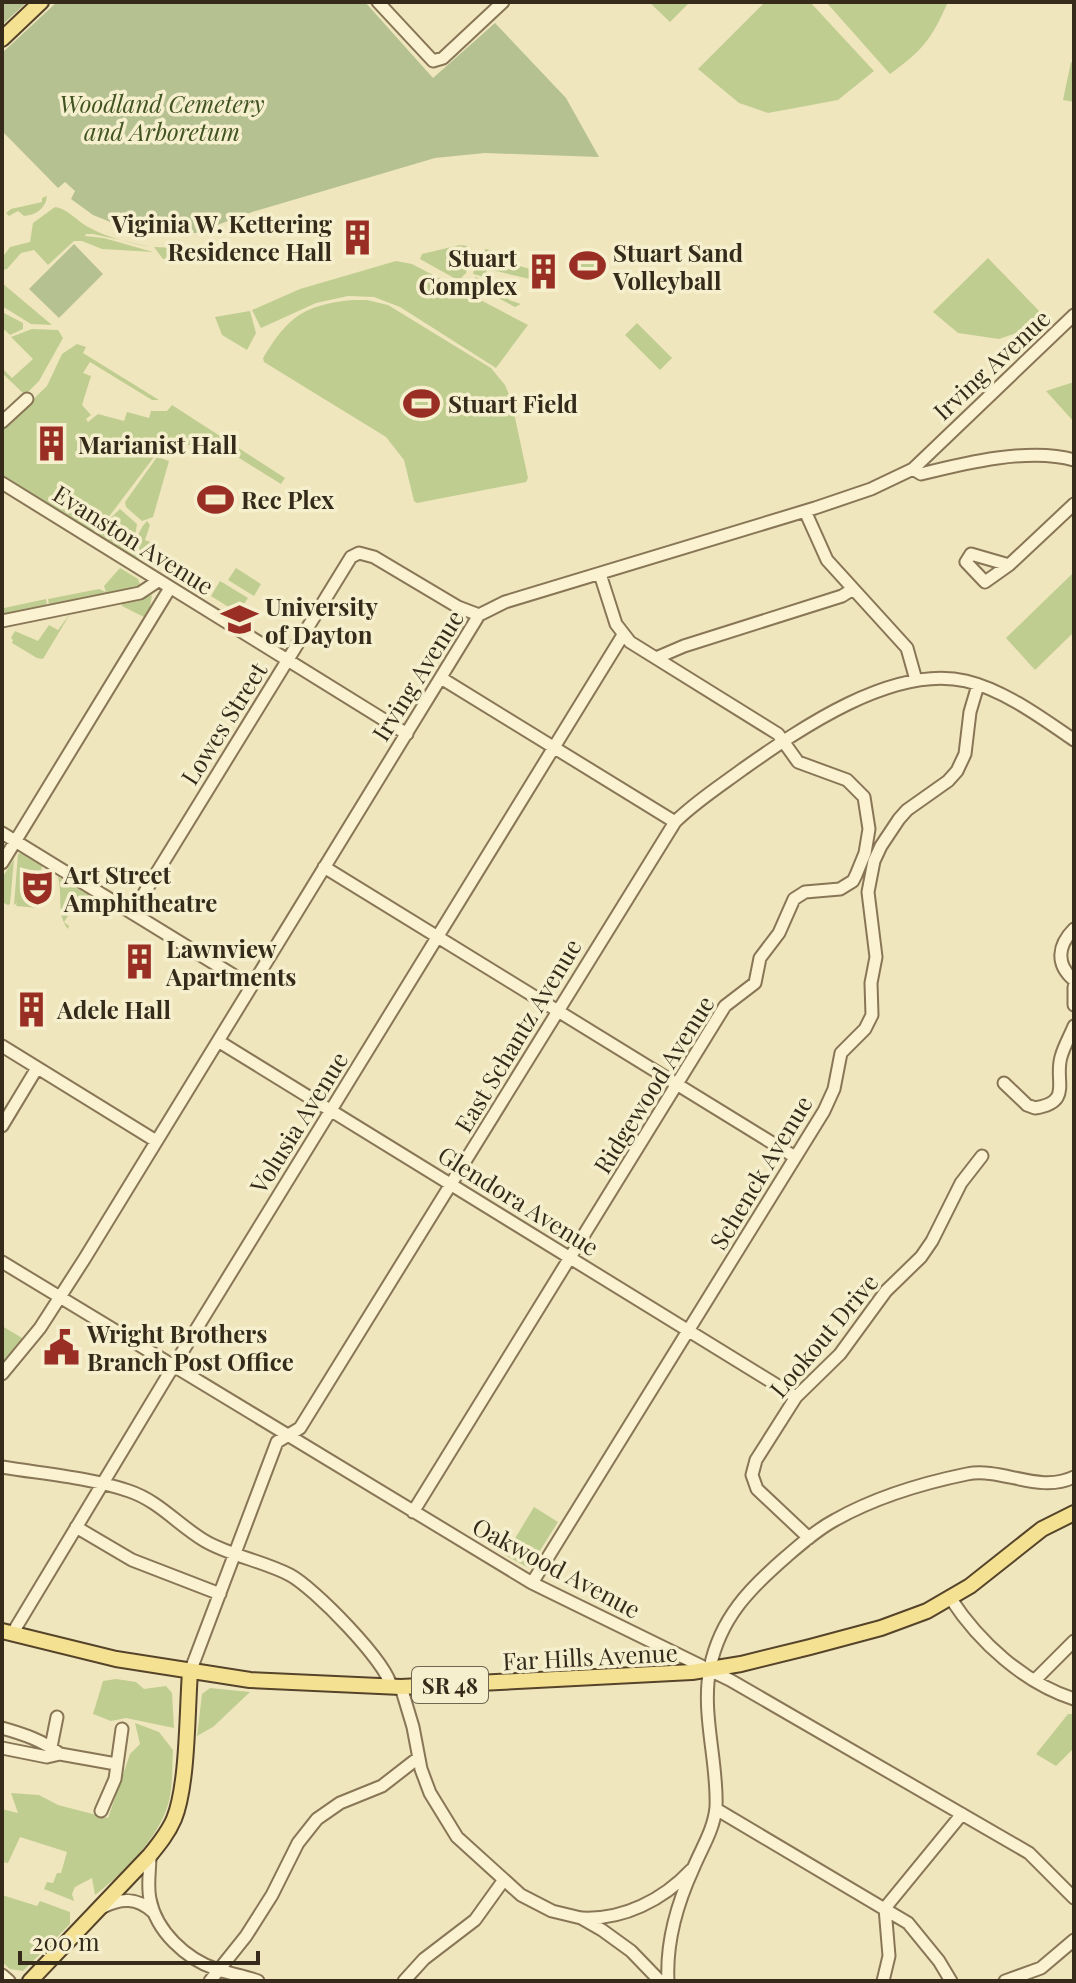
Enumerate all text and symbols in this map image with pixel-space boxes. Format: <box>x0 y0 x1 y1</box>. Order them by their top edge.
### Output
park label: Woodland Cemetery and Arboretum <box>59 87 265 147</box>
place label: Viginia W. Kettering Residence Hall <box>111 207 333 267</box>
building icon: Viginia W. Kettering Residence Hall <box>339 218 377 256</box>
place label: Stuart Sand Volleyball <box>612 236 743 296</box>
place label: Stuart Complex <box>419 241 518 301</box>
sports icon: Stuart Sand Volleyball <box>568 247 606 285</box>
building icon: Stuart Complex <box>524 252 562 290</box>
street label: Irving Avenue <box>926 302 1056 426</box>
sports icon: Stuart Field <box>403 384 441 422</box>
place label: Stuart Field <box>448 387 578 419</box>
building icon: Marianist Hall <box>33 425 71 463</box>
place label: Marianist Hall <box>78 428 238 460</box>
street label: Evanston Avenue <box>48 477 220 601</box>
sports icon: Rec Plex <box>196 480 234 518</box>
place label: Rec Plex <box>241 483 334 515</box>
place label: University of Dayton <box>265 590 378 650</box>
school or university icon: University of Dayton <box>220 601 258 639</box>
street label: Irving Avenue <box>364 603 470 747</box>
street label: Lowes Street <box>173 655 274 790</box>
place label: Art Street Amphitheatre <box>63 858 217 918</box>
theatre icon: Art Street Amphitheatre <box>19 869 57 907</box>
place label: Lawnview Apartments <box>165 932 296 992</box>
street label: East Schantz Avenue <box>446 932 588 1138</box>
building icon: Lawnview Apartments <box>121 943 159 981</box>
street label: Ridgewood Avenue <box>585 989 721 1179</box>
building icon: Adele Hall <box>12 990 50 1028</box>
place label: Adele Hall <box>56 993 171 1025</box>
street label: Volusia Avenue <box>241 1045 354 1200</box>
street label: Schenck Avenue <box>701 1089 819 1255</box>
street label: Glendora Avenue <box>433 1138 605 1262</box>
street label: Lookout Drive <box>762 1266 884 1404</box>
place label: Wright Brothers Branch Post Office <box>86 1317 294 1377</box>
public building icon: Wright Brothers Branch Post Office <box>42 1328 80 1366</box>
street label: Oakwood Avenue <box>467 1509 647 1625</box>
street label: Far Hills Avenue <box>502 1635 678 1677</box>
road number: SR 48 <box>412 1667 488 1703</box>
scale bar <box>20 1915 258 1965</box>
text: 200 m <box>32 1925 100 1957</box>

